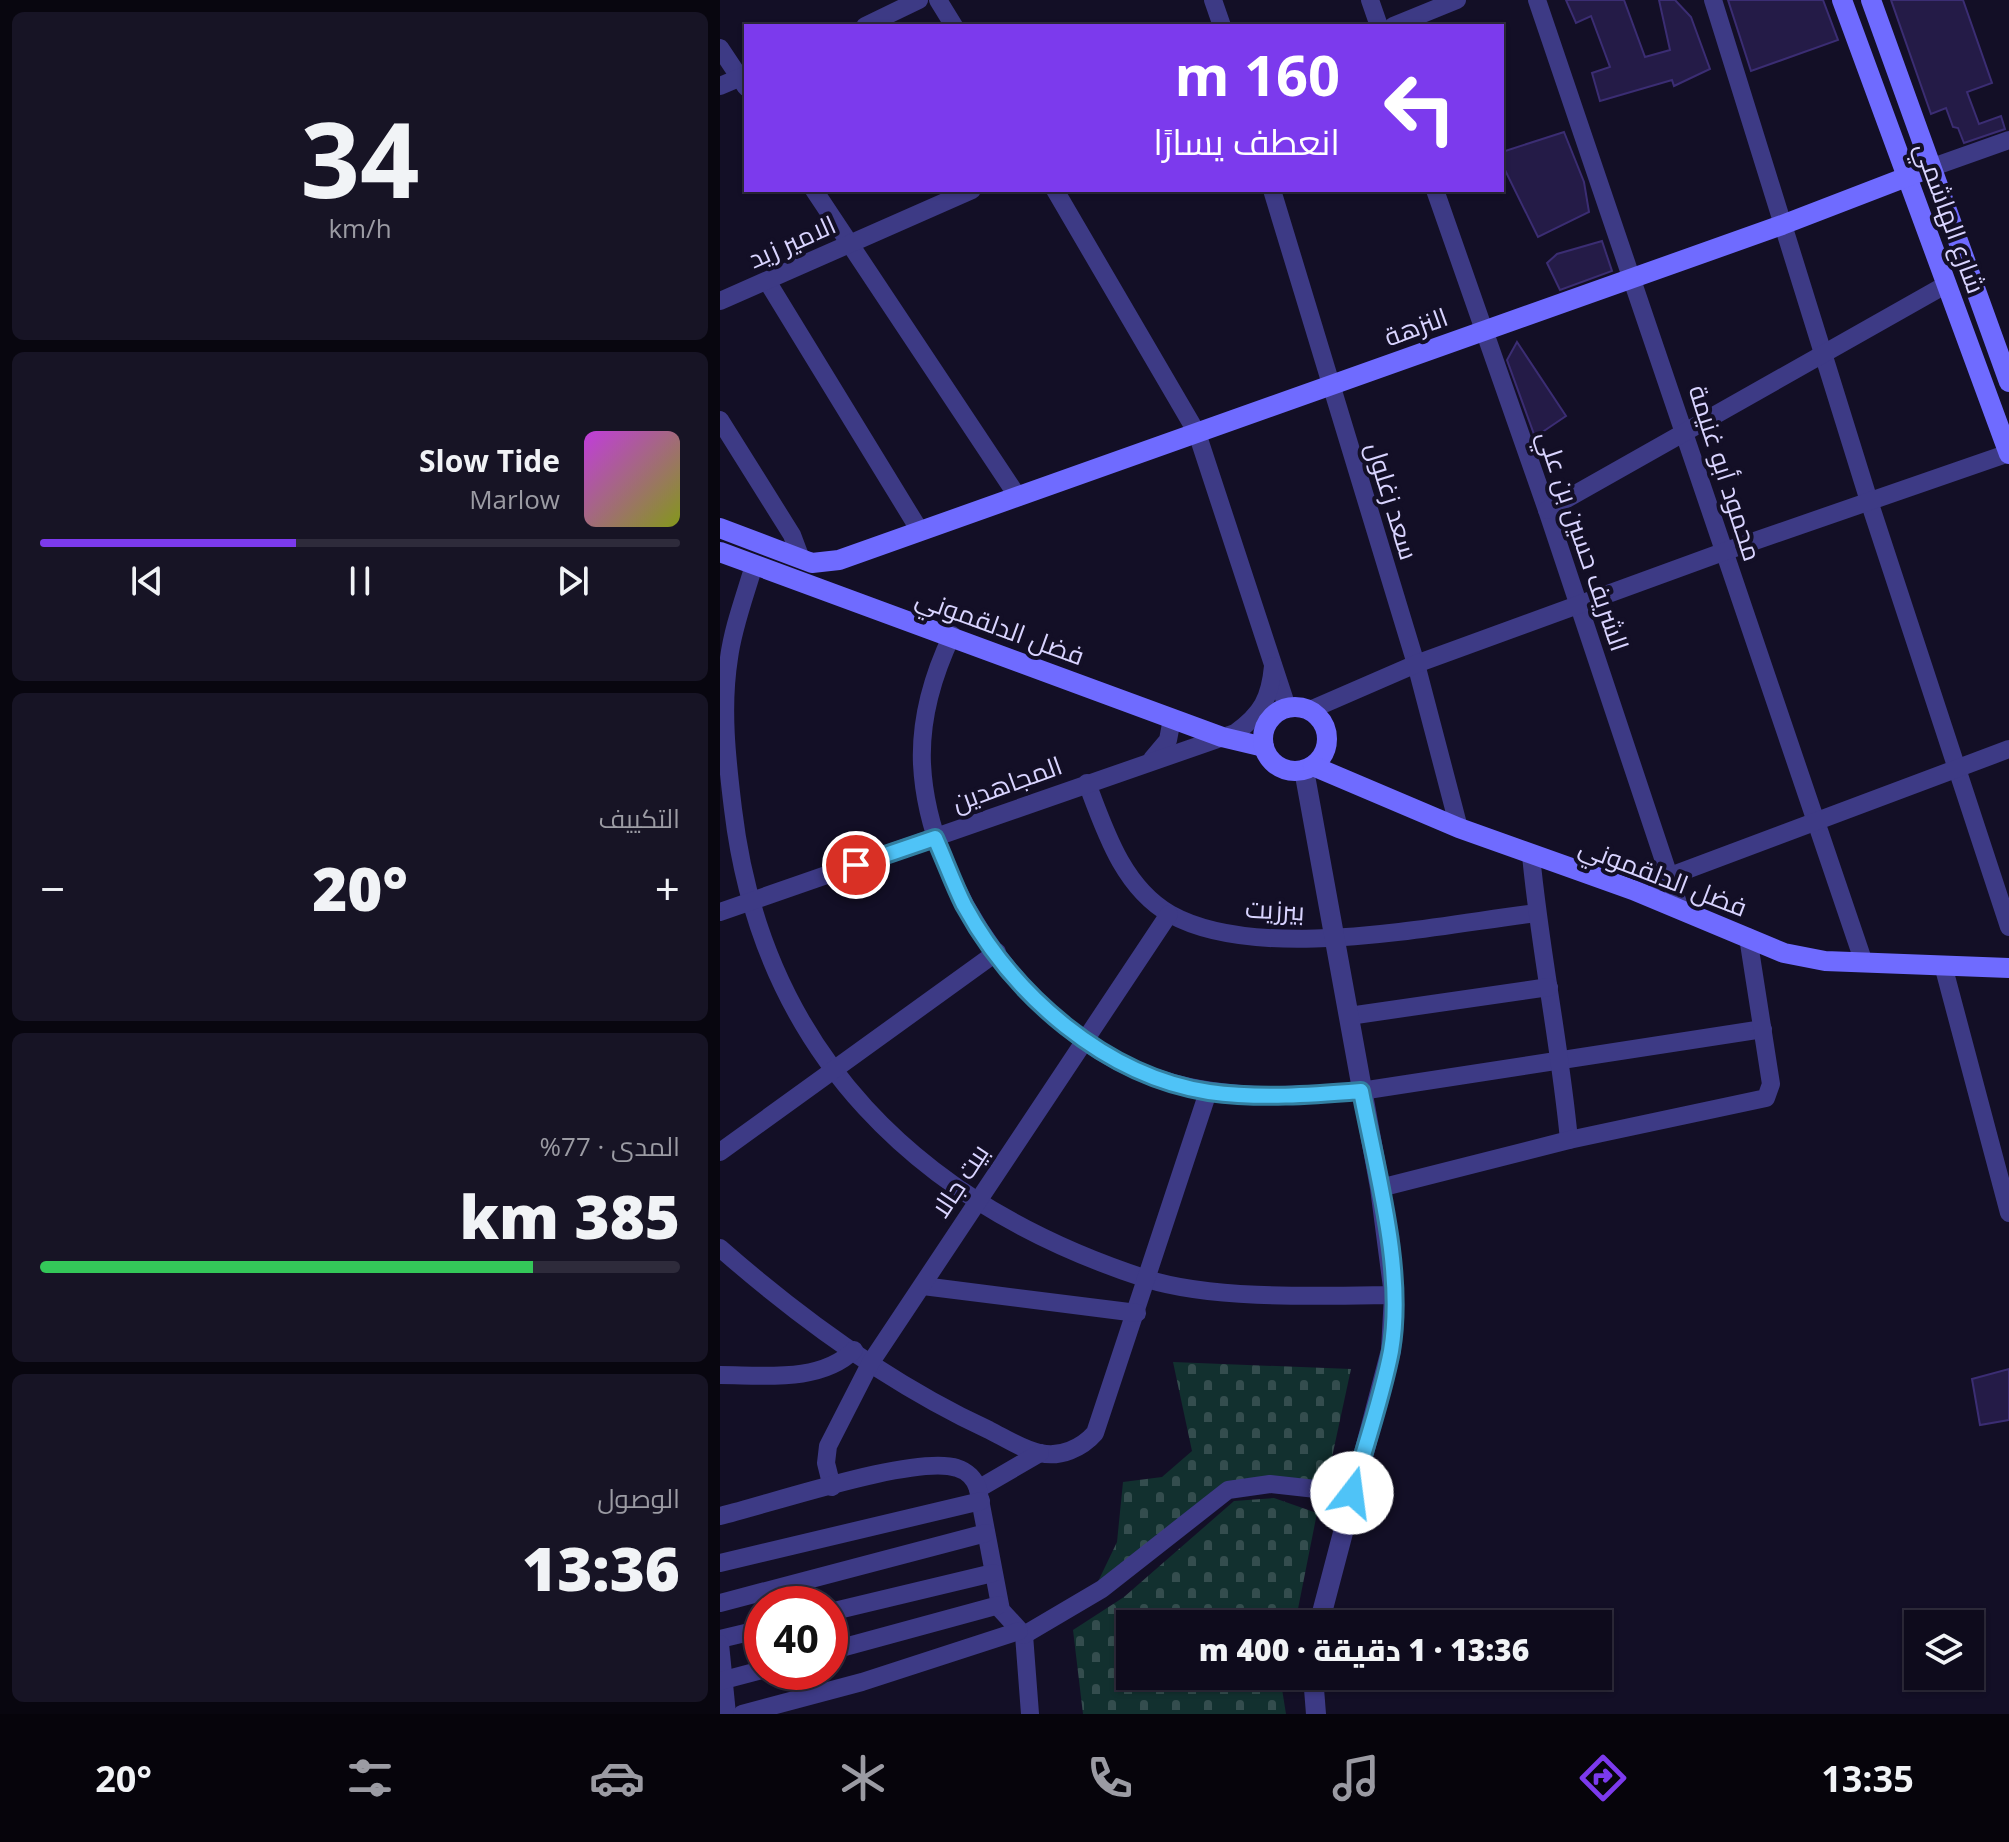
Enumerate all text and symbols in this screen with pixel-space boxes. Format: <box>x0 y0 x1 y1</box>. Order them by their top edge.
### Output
text: 160 m <box>1174 36 1340 112</box>
icon: left <box>1368 56 1472 160</box>
text: 34 <box>301 87 419 228</box>
text: انعطف يسارًا <box>1153 117 1340 166</box>
street label: شارع الهاشمي <box>1903 137 1995 299</box>
street label: الامير زيد <box>742 206 841 276</box>
text: km/h <box>328 210 392 246</box>
street label: النزهة <box>1379 298 1453 354</box>
street label: محمود أبو غنيمة <box>1681 380 1771 565</box>
street label: الشريف حسين بن علي <box>1526 426 1639 657</box>
street label: سعد زغلول <box>1358 437 1428 564</box>
text: Slow Tide <box>419 440 560 481</box>
text: Marlow <box>469 481 560 517</box>
icon: previous <box>125 559 169 603</box>
icon: pause <box>338 559 382 603</box>
icon: next <box>551 559 595 603</box>
street label: فضل الدلقموني <box>910 579 1090 677</box>
street label: المجاهدين <box>947 747 1067 820</box>
text: التكييف <box>598 800 680 836</box>
street label: فضل الدلقموني <box>1573 828 1753 928</box>
pin <box>822 831 890 899</box>
icon: arrive <box>834 843 878 887</box>
text: 20° <box>312 847 408 929</box>
text: − <box>40 858 65 918</box>
text: + <box>655 858 680 918</box>
street label: بيرزيت <box>1244 889 1306 929</box>
text: المدى · 77% <box>540 1128 680 1164</box>
street label: بيت جالا <box>922 1137 996 1224</box>
text: 385 km <box>459 1175 680 1257</box>
position arrow <box>1310 1451 1394 1535</box>
text: الوصول <box>597 1480 680 1516</box>
text: 13:36 <box>522 1527 680 1609</box>
speed limit sign: 40 <box>744 1586 848 1690</box>
map controls <box>1904 1610 1984 1690</box>
button: layers <box>1904 1610 1984 1690</box>
text: 13:36 · 1 دقيقة · 400 m <box>1199 1629 1529 1670</box>
icon: filters <box>342 1750 398 1806</box>
icon: car <box>589 1750 645 1806</box>
icon: climate <box>835 1750 891 1806</box>
icon: phone <box>1082 1750 1138 1806</box>
icon: music <box>1328 1750 1384 1806</box>
icon: directions <box>1575 1750 1631 1806</box>
text: 20° <box>95 1754 152 1803</box>
text: 13:35 <box>1821 1754 1914 1803</box>

